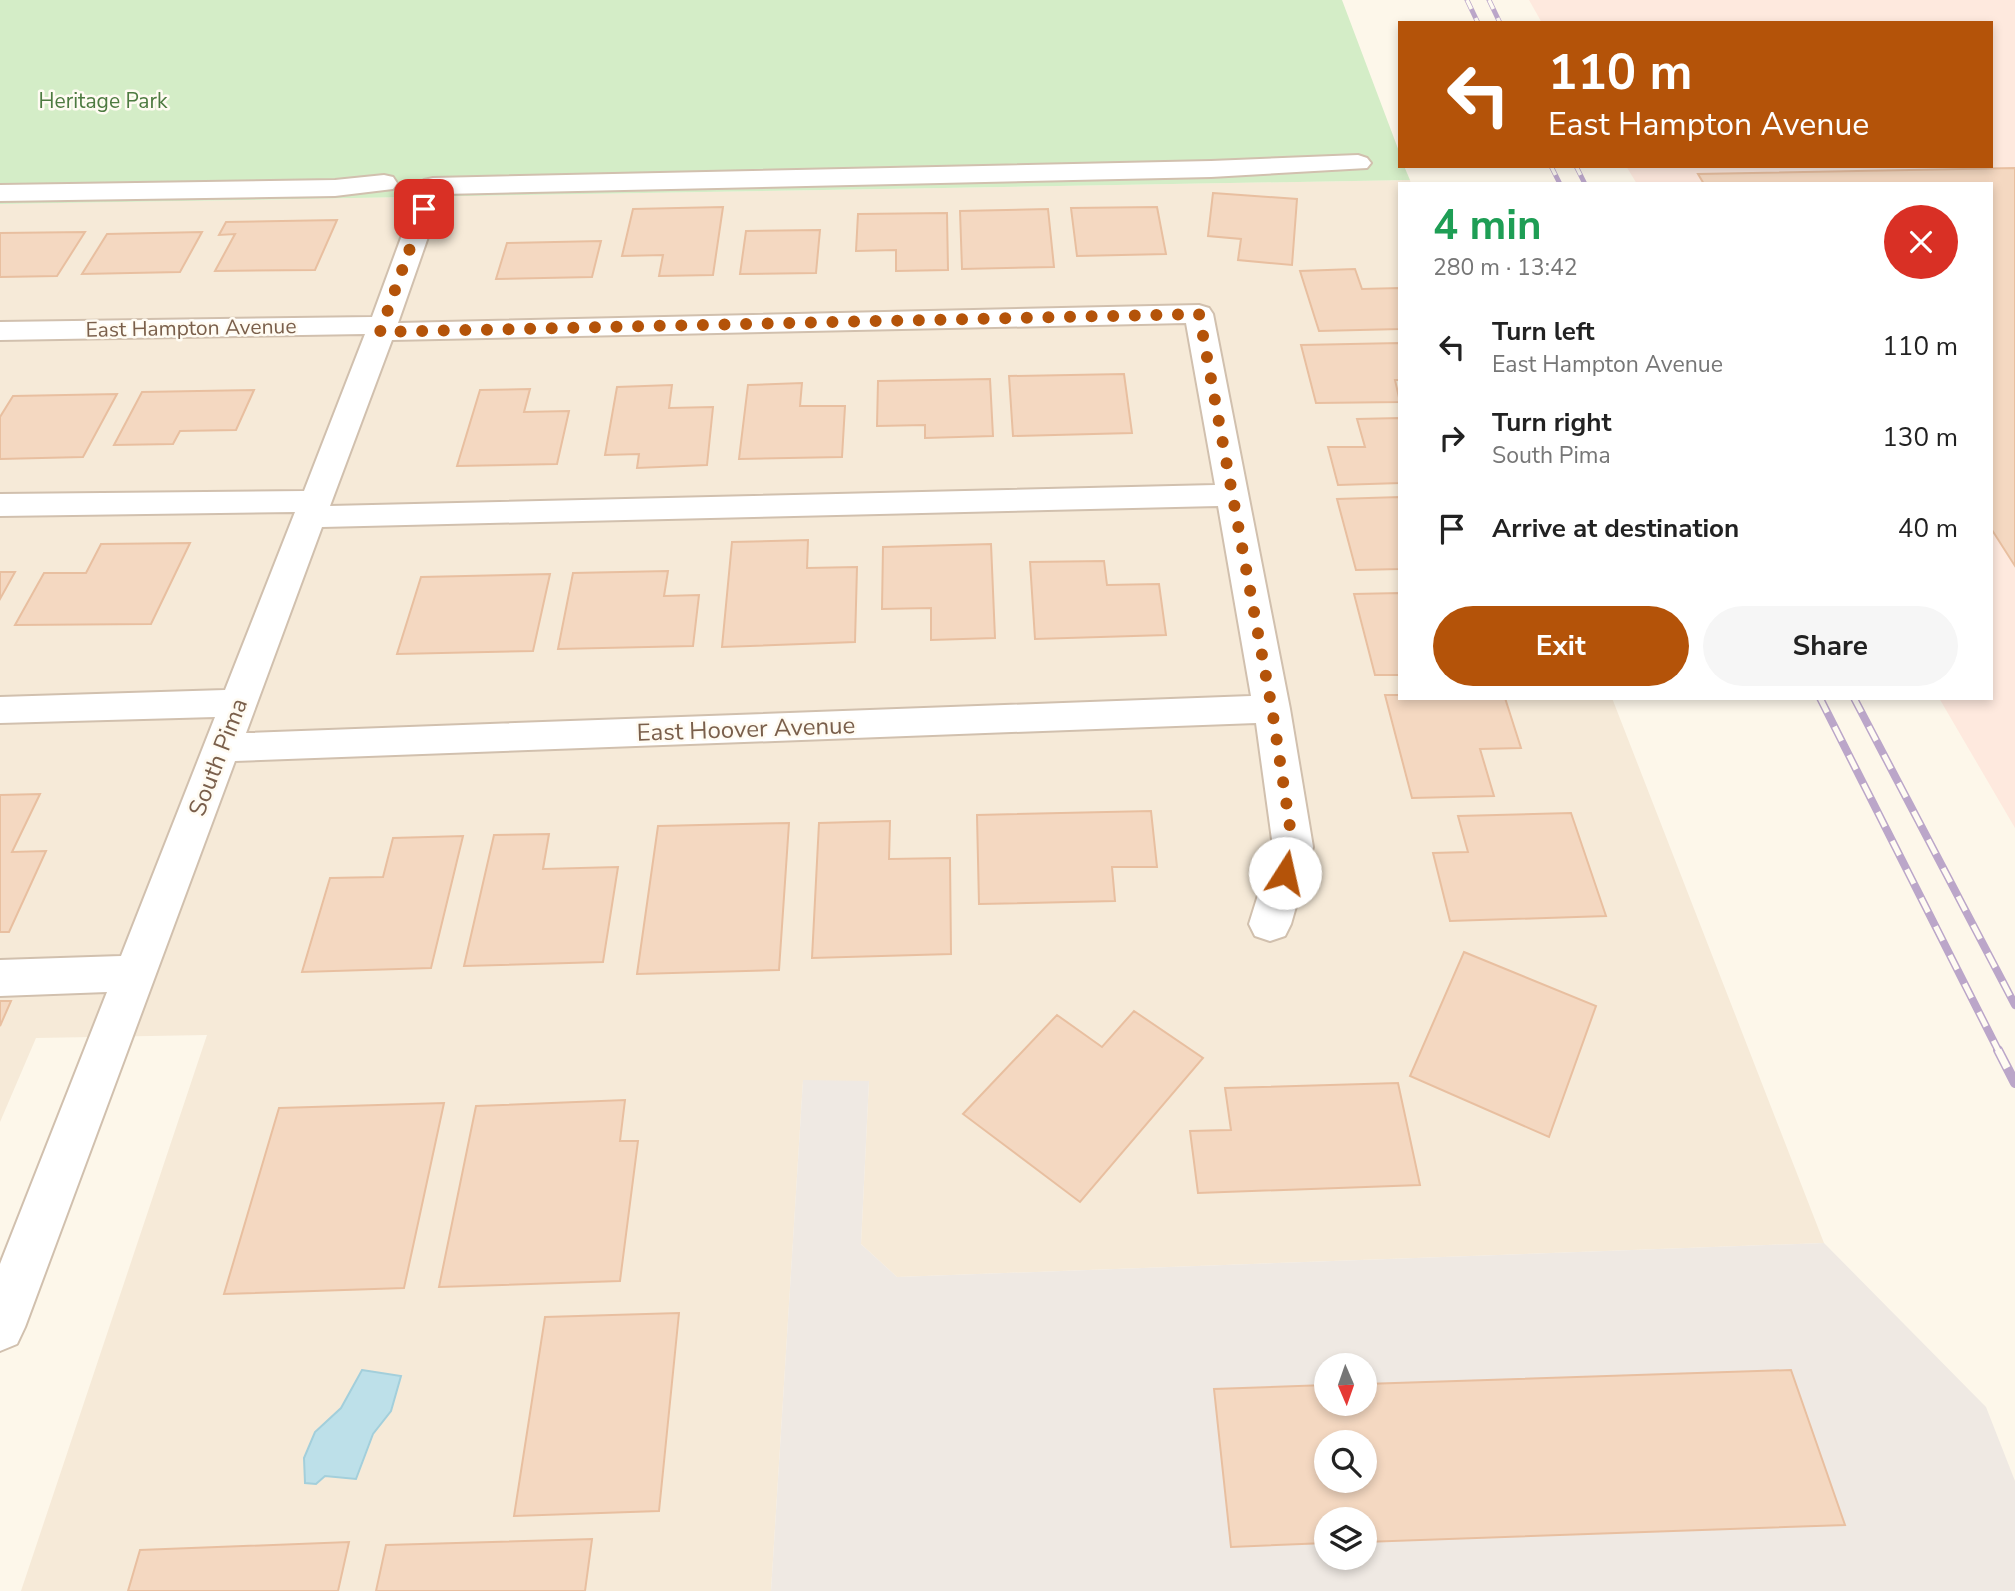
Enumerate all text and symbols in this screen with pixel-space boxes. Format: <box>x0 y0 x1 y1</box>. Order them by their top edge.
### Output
text: 110 m <box>1548 39 1692 106</box>
icon: left <box>1433 49 1524 140</box>
park label: Heritage Park <box>39 87 168 115</box>
text: East Hampton Avenue <box>1548 103 1869 146</box>
pin <box>394 179 454 239</box>
icon: arrive <box>405 190 443 228</box>
text: 4 min <box>1433 197 1542 254</box>
button: close <box>1884 205 1958 279</box>
text: 280 m · 13:42 <box>1433 252 1578 283</box>
street label: East Hampton Avenue <box>85 312 297 344</box>
text: Turn left <box>1492 314 1595 349</box>
icon: left <box>1433 328 1471 366</box>
text: 110 m <box>1882 329 1958 364</box>
text: East Hampton Avenue <box>1492 349 1723 380</box>
text: Turn right <box>1492 405 1611 440</box>
icon: right <box>1433 419 1471 457</box>
text: 130 m <box>1882 420 1958 455</box>
text: South Pima <box>1492 440 1611 471</box>
icon: arrive <box>1433 510 1471 548</box>
text: Arrive at destination <box>1492 511 1739 546</box>
text: 40 m <box>1898 511 1958 546</box>
button: Exit <box>1433 606 1689 686</box>
button: Share <box>1703 606 1958 686</box>
street label: South Pima <box>181 693 255 821</box>
street label: East Hoover Avenue <box>636 709 856 749</box>
position arrow <box>1248 836 1322 910</box>
north arrow <box>1314 1353 1377 1416</box>
map controls <box>1314 1353 1377 1570</box>
button: search <box>1314 1430 1377 1493</box>
button: layers <box>1314 1507 1377 1570</box>

